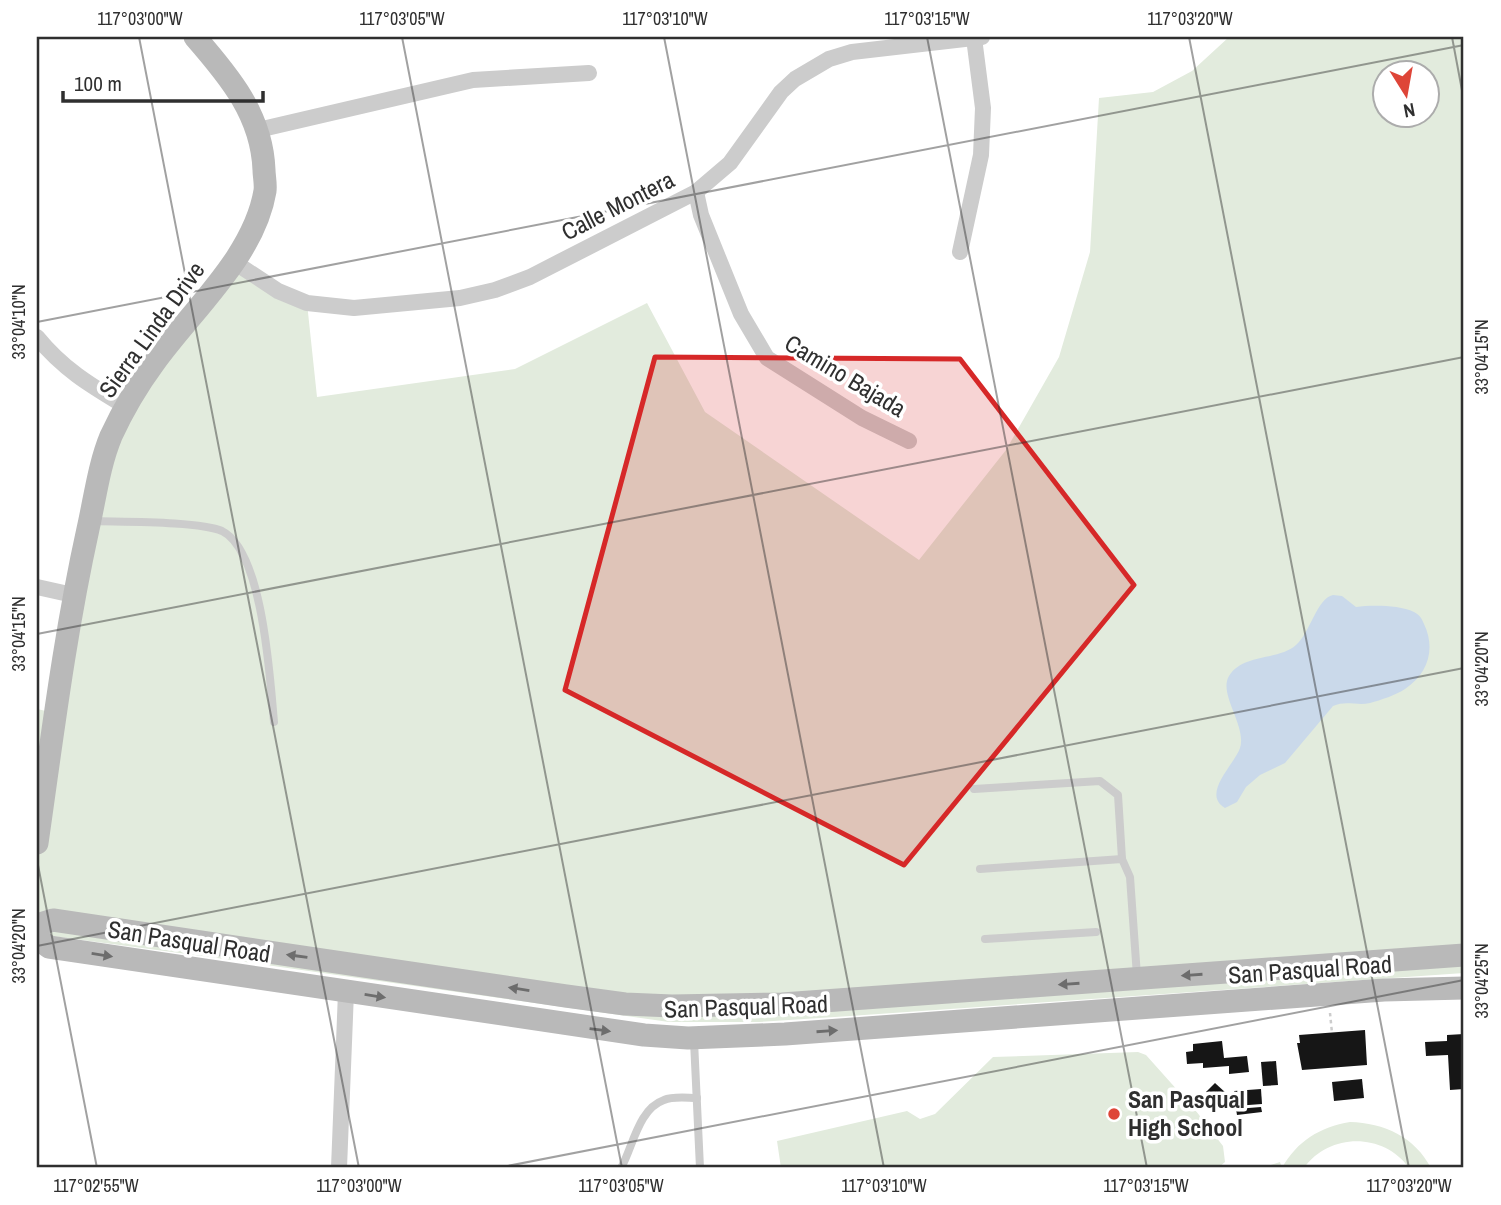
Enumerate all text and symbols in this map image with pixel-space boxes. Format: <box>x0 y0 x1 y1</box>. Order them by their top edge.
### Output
text: 117°03'00"W <box>97 6 183 31</box>
text: 117°03'05"W <box>359 6 445 31</box>
text: 117°03'10"W <box>622 6 708 31</box>
text: 117°03'15"W <box>884 6 970 31</box>
text: 117°03'20"W <box>1147 6 1233 31</box>
scale bar <box>63 60 262 104</box>
north arrow <box>1372 60 1442 130</box>
text: 100 m <box>74 69 122 98</box>
text: N <box>1401 97 1417 125</box>
street label: Calle Montera <box>556 163 679 247</box>
street label: Sierra Linda Drive <box>91 255 211 404</box>
text: 33°04'10"N <box>6 284 31 360</box>
text: 33°04'15"N <box>1469 319 1494 395</box>
street label: Camino Bajada <box>779 326 912 424</box>
text: 33°04'15"N <box>6 596 31 672</box>
text: 33°04'20"N <box>1469 631 1494 707</box>
text: 33°04'20"N <box>6 908 31 984</box>
street label: San Pasqual Road <box>106 912 273 970</box>
text: 33°04'25"N <box>1469 943 1494 1019</box>
street label: San Pasqual Road <box>1227 947 1393 991</box>
one-way arrow <box>91 950 113 961</box>
one-way arrow <box>286 950 308 961</box>
one-way arrow <box>1181 970 1203 981</box>
one-way arrow <box>1058 978 1080 989</box>
one-way arrow <box>508 983 530 994</box>
street label: San Pasqual Road <box>663 987 829 1025</box>
one-way arrow <box>364 991 386 1002</box>
one-way arrow <box>589 1024 611 1035</box>
one-way arrow <box>816 1025 838 1036</box>
place label: San Pasqual High School <box>1128 1083 1245 1143</box>
marker: San Pasqual High School <box>1106 1106 1122 1122</box>
text: 117°02'55"W <box>53 1173 139 1198</box>
text: 117°03'00"W <box>316 1173 402 1198</box>
text: 117°03'05"W <box>578 1173 664 1198</box>
text: 117°03'10"W <box>841 1173 927 1198</box>
text: 117°03'15"W <box>1103 1173 1189 1198</box>
text: 117°03'20"W <box>1366 1173 1452 1198</box>

